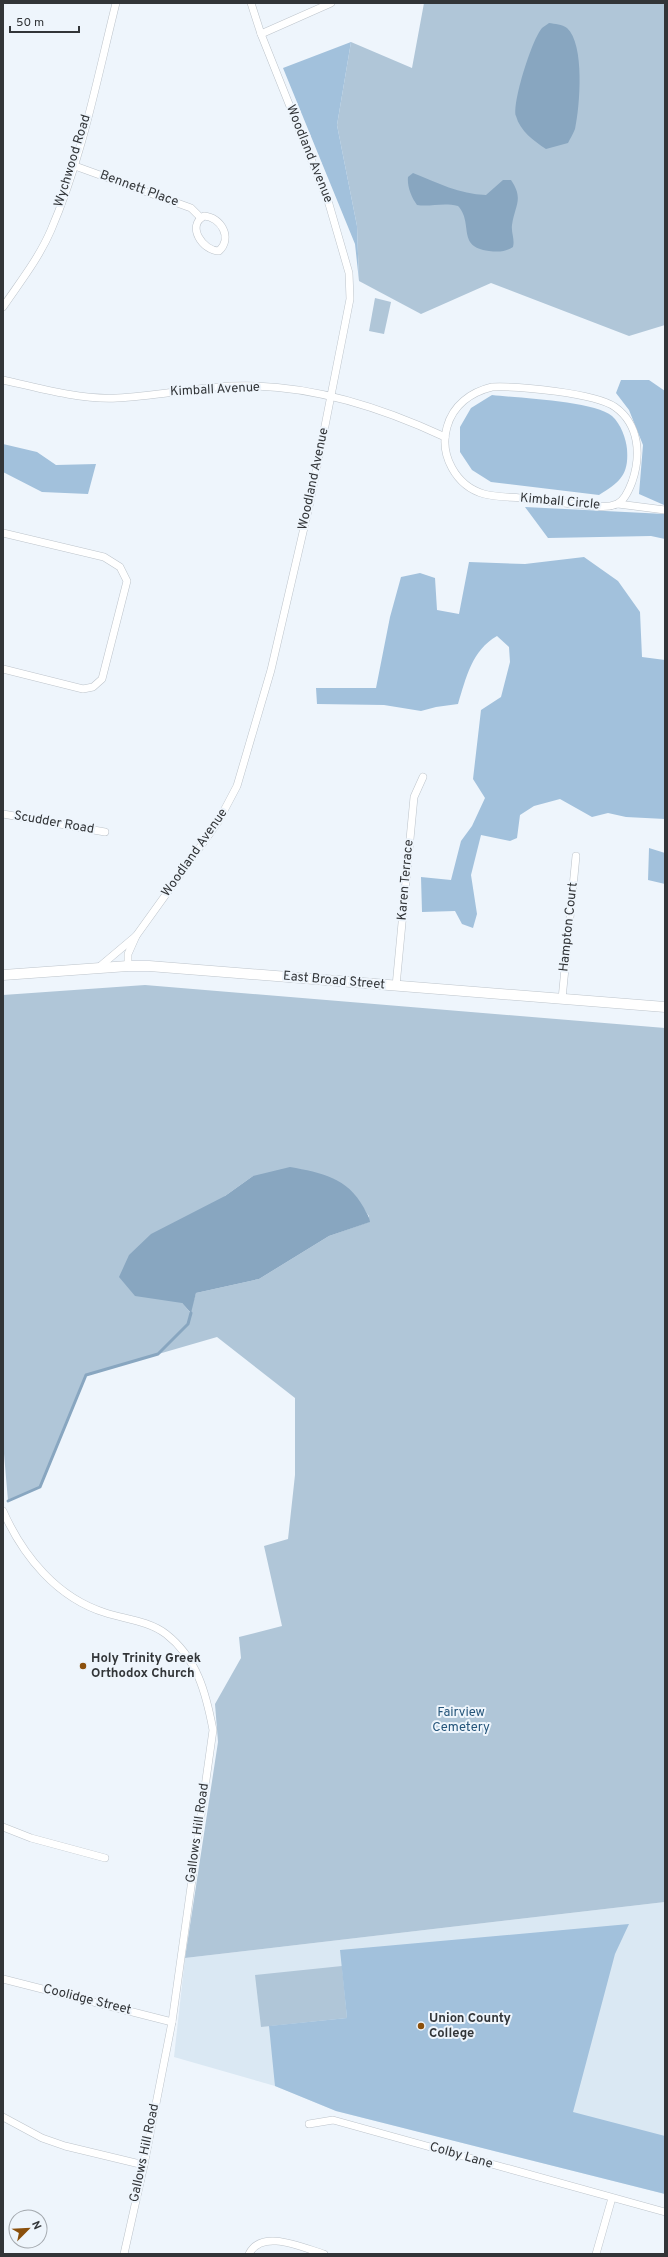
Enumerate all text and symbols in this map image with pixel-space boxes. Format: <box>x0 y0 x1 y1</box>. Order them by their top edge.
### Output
scale bar <box>10 8 79 34</box>
text: 50 m <box>16 15 44 31</box>
street label: Woodland Avenue <box>282 103 336 205</box>
street label: Wychwood Road <box>51 113 95 209</box>
street label: Bennett Place <box>97 167 181 211</box>
street label: Kimball Avenue <box>170 380 260 400</box>
street label: Woodland Avenue <box>295 426 333 532</box>
street label: Kimball Circle <box>519 491 601 513</box>
street label: Woodland Avenue <box>159 806 231 900</box>
street label: Scudder Road <box>13 808 95 838</box>
street label: Karen Terrace <box>394 839 418 921</box>
street label: Hampton Court <box>556 881 582 972</box>
street label: East Broad Street <box>282 969 386 993</box>
place label: Holy Trinity Greek Orthodox Church <box>91 1651 201 1682</box>
marker: Holy Trinity Greek Orthodox Church <box>78 1661 88 1671</box>
park label: Fairview Cemetery <box>432 1705 490 1736</box>
street label: Gallows Hill Road <box>183 1782 213 1884</box>
street label: Coolidge Street <box>41 1981 133 2019</box>
place label: Union County College <box>429 2011 512 2042</box>
marker: Union County College <box>416 2021 426 2031</box>
street label: Gallows Hill Road <box>127 2102 163 2204</box>
street label: Colby Lane <box>428 2139 494 2173</box>
north arrow <box>8 2209 48 2249</box>
text: N <box>28 2219 44 2232</box>

